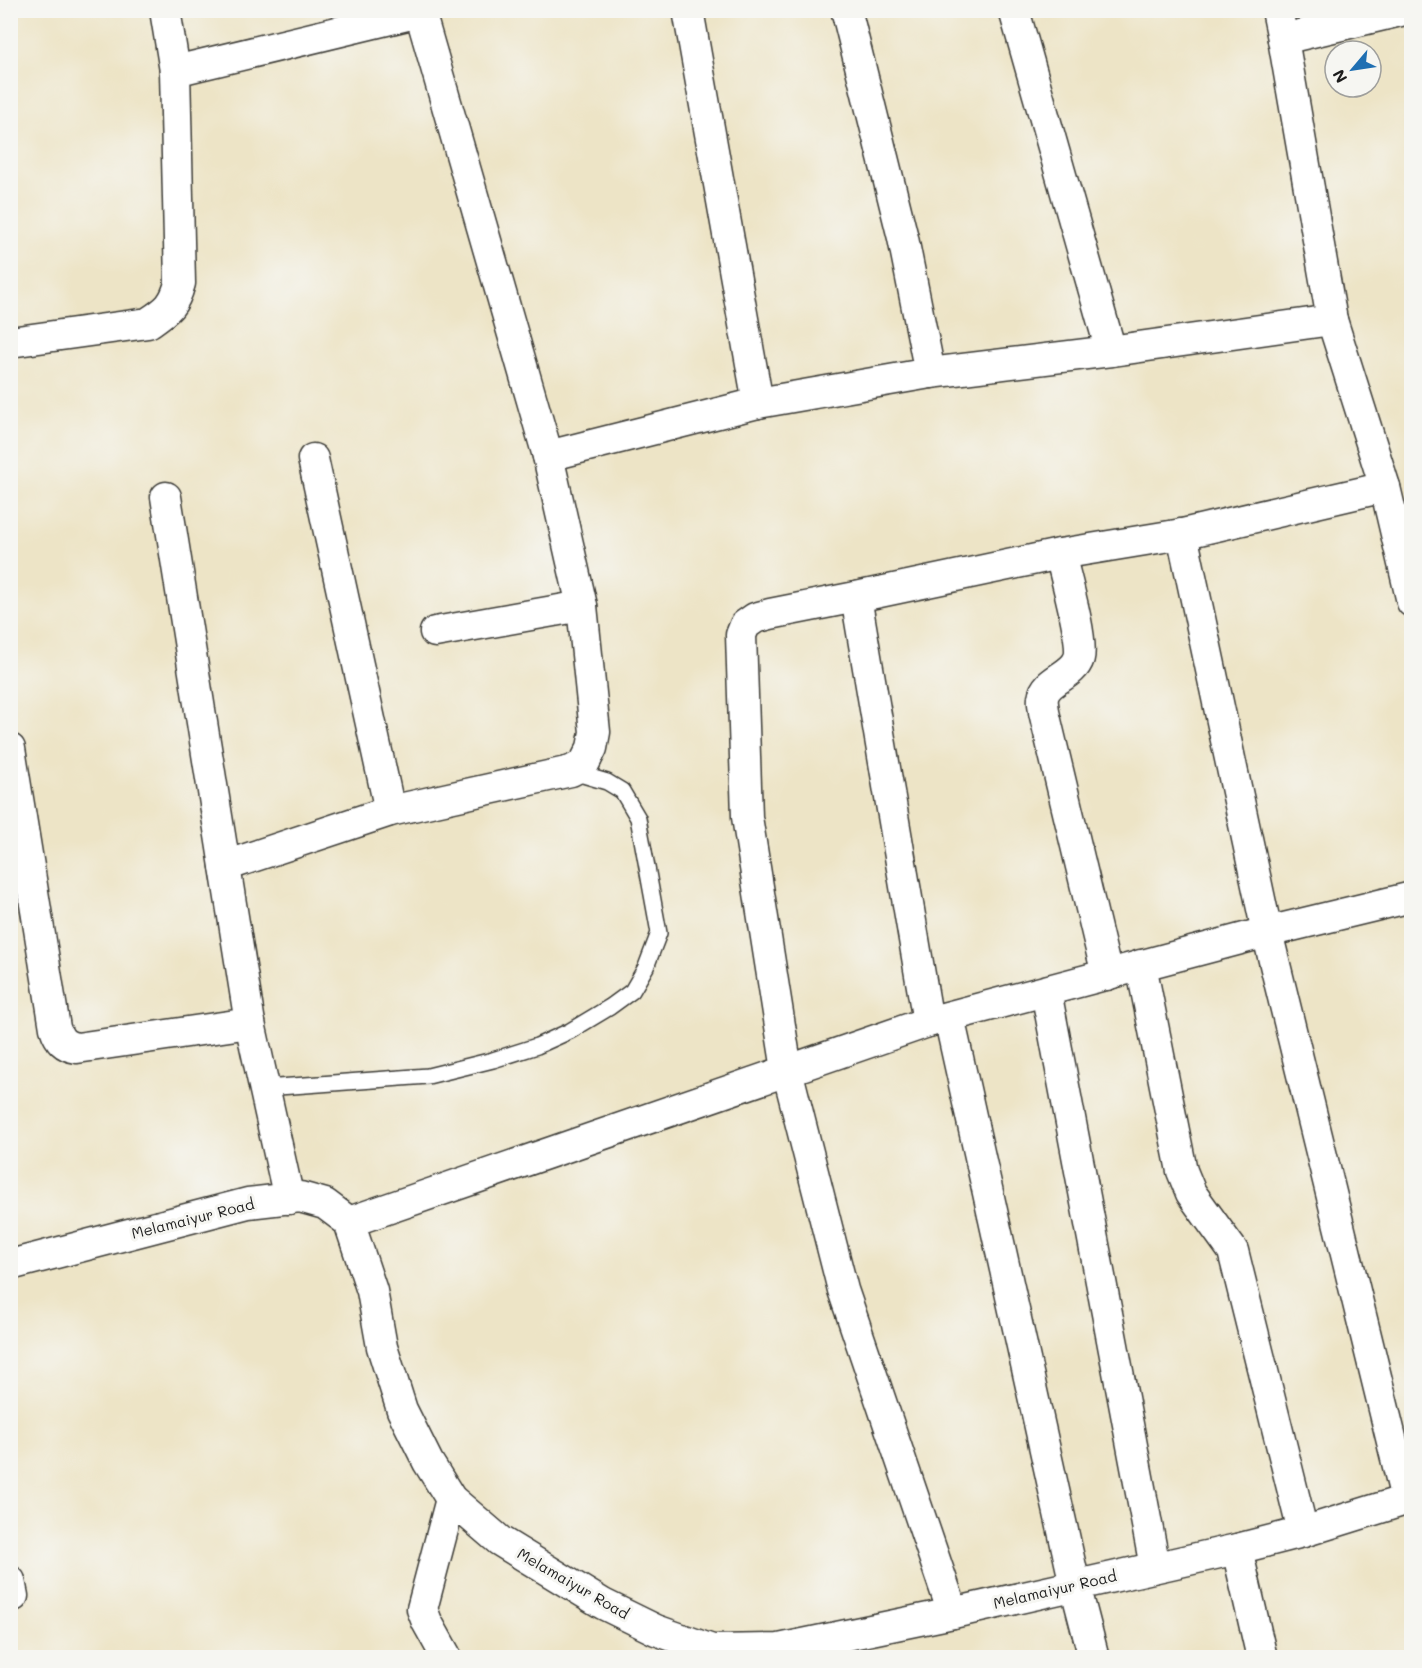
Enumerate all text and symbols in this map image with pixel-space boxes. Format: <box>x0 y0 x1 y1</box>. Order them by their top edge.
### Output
north arrow <box>1323 39 1383 99</box>
text: N <box>1327 66 1352 87</box>
street label: Melamaiyur Road <box>129 1193 256 1243</box>
street label: Melamaiyur Road <box>514 1543 633 1623</box>
street label: Melamaiyur Road <box>991 1565 1118 1613</box>

